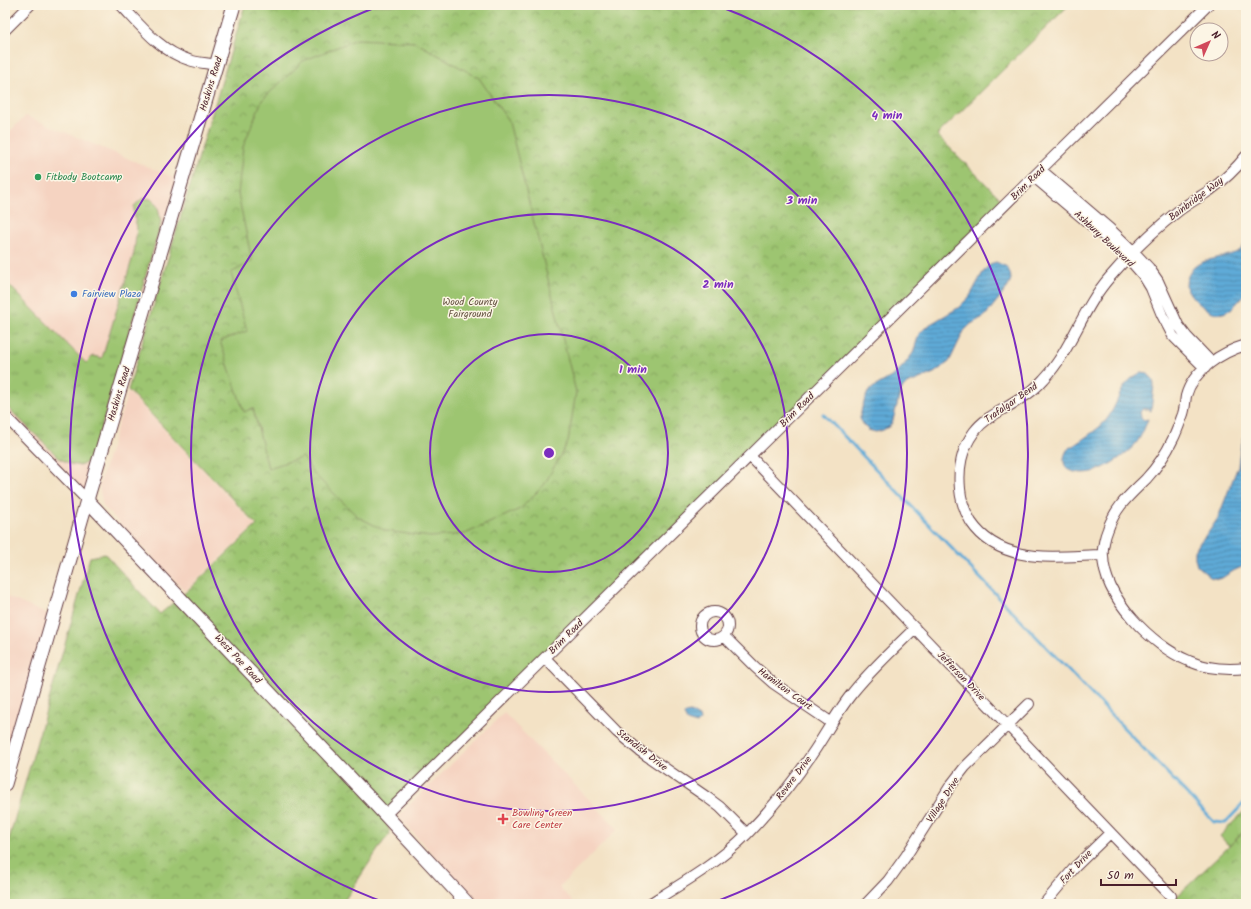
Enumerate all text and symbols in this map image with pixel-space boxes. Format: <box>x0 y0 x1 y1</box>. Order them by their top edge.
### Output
north arrow <box>1189 22 1229 62</box>
text: N <box>1207 27 1224 44</box>
street label: Haskins Road <box>195 54 227 113</box>
text: 4 min <box>872 106 903 125</box>
street label: Brim Road <box>1007 161 1050 204</box>
place label: Fitbody Bootcamp <box>46 169 122 185</box>
marker: Fitbody Bootcamp <box>33 172 43 182</box>
street label: Bainbridge Way <box>1165 173 1227 225</box>
text: 3 min <box>786 191 818 210</box>
street label: Ashbury Boulevard <box>1070 207 1139 272</box>
text: 2 min <box>702 275 734 294</box>
place label: Fairview Plaza <box>82 286 141 302</box>
marker: Fairview Plaza <box>69 289 79 299</box>
park label: Wood County Fairground <box>442 294 498 322</box>
text: 1 min <box>619 360 647 379</box>
street label: Haskins Road <box>103 364 135 423</box>
street label: Trafalgar Bend <box>981 378 1042 427</box>
street label: Brim Road <box>776 388 819 431</box>
centre of rings <box>542 446 556 460</box>
street label: Brim Road <box>545 615 588 658</box>
street label: West Poe Road <box>211 631 266 688</box>
street label: Jefferson Drive <box>933 648 989 705</box>
street label: Hamilton Court <box>754 664 816 714</box>
street label: Standish Drive <box>613 725 671 775</box>
street label: Revere Drive <box>772 752 816 803</box>
street label: Village Drive <box>922 774 964 826</box>
place label: Bowling Green Care Center <box>512 805 572 833</box>
marker: Bowling Green Care Center <box>497 813 509 825</box>
street label: Fort Drive <box>1056 846 1096 888</box>
scale bar <box>1101 861 1176 887</box>
text: 50 m <box>1107 866 1134 885</box>

